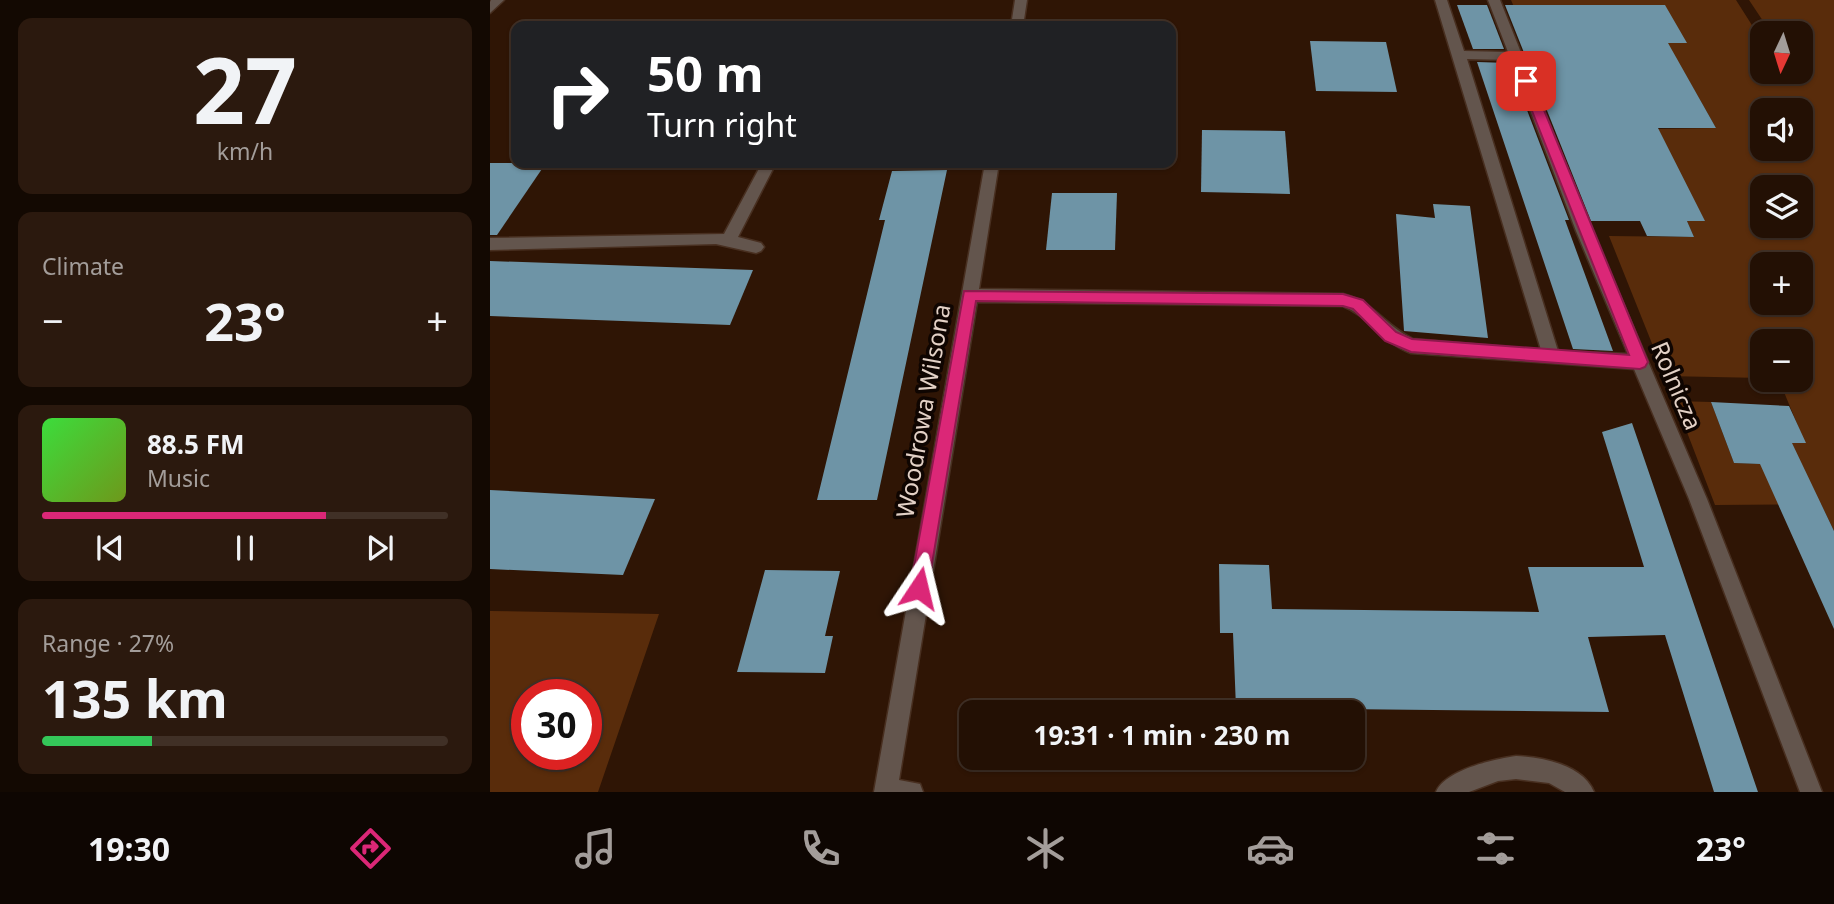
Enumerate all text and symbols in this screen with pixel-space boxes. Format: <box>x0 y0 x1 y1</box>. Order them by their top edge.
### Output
north arrow <box>1750 21 1813 84</box>
map controls <box>1750 21 1813 392</box>
text: 27 <box>193 27 297 151</box>
text: 50 m <box>647 40 764 106</box>
icon: right <box>532 49 623 140</box>
pin <box>1496 51 1556 111</box>
icon: arrive <box>1507 62 1545 100</box>
button: sound <box>1750 98 1813 161</box>
text: Turn right <box>647 103 797 146</box>
text: km/h <box>217 135 273 167</box>
button: layers <box>1750 175 1813 238</box>
text: Climate <box>42 250 124 282</box>
button: + <box>1750 252 1813 315</box>
text: 23° <box>204 285 286 356</box>
text: − <box>42 294 64 346</box>
text: + <box>426 294 448 346</box>
street label: Woodrowa Wilsona <box>887 301 958 520</box>
button: − <box>1750 329 1813 392</box>
street label: Rolnicza <box>1644 336 1711 435</box>
text: 88.5 FM <box>147 426 244 462</box>
text: Music <box>147 462 210 494</box>
icon: previous <box>91 529 129 567</box>
icon: pause <box>226 529 264 567</box>
icon: next <box>361 529 399 567</box>
position arrow <box>882 551 956 625</box>
text: Range · 27% <box>42 627 174 659</box>
text: 135 km <box>42 662 228 733</box>
speed limit sign: 30 <box>511 679 602 770</box>
text: 19:31 · 1 min · 230 m <box>1034 717 1290 753</box>
icon: directions <box>346 824 395 873</box>
icon: music <box>571 824 620 873</box>
icon: phone <box>796 824 845 873</box>
icon: climate <box>1021 824 1070 873</box>
icon: car <box>1246 824 1295 873</box>
icon: filters <box>1471 824 1520 873</box>
text: 19:30 <box>88 827 170 870</box>
text: 23° <box>1696 827 1746 870</box>

